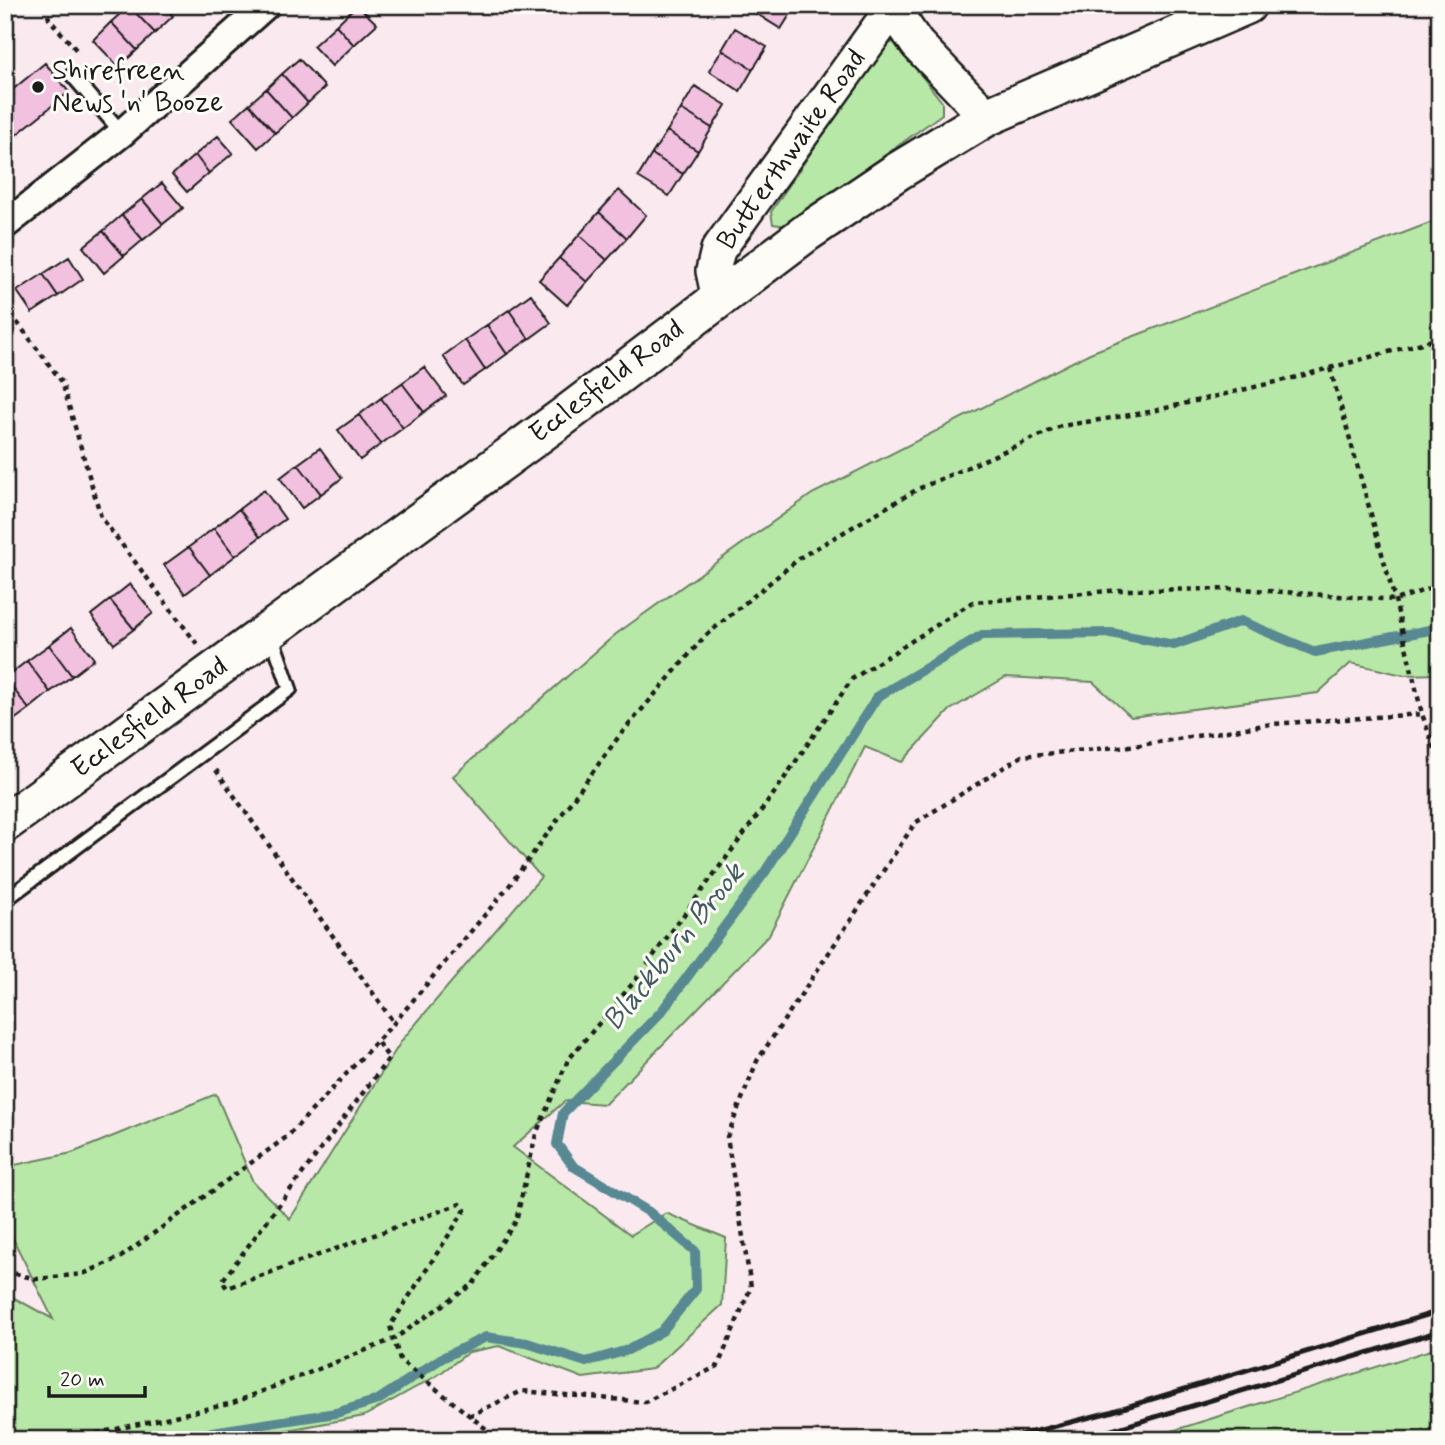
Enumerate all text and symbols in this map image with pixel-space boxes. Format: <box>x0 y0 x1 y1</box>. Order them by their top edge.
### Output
street label: Butterthwaite Road <box>709 42 875 258</box>
place label: Shirefreen News 'n' Booze <box>52 53 223 122</box>
marker: Shirefreen News 'n' Booze <box>30 79 46 95</box>
street label: Ecclesfield Road <box>522 312 692 452</box>
street label: Ecclesfield Road <box>64 649 236 787</box>
water label: Blackburn Brook <box>594 854 755 1039</box>
scale bar <box>49 1354 145 1398</box>
text: 20 m <box>60 1366 105 1394</box>

